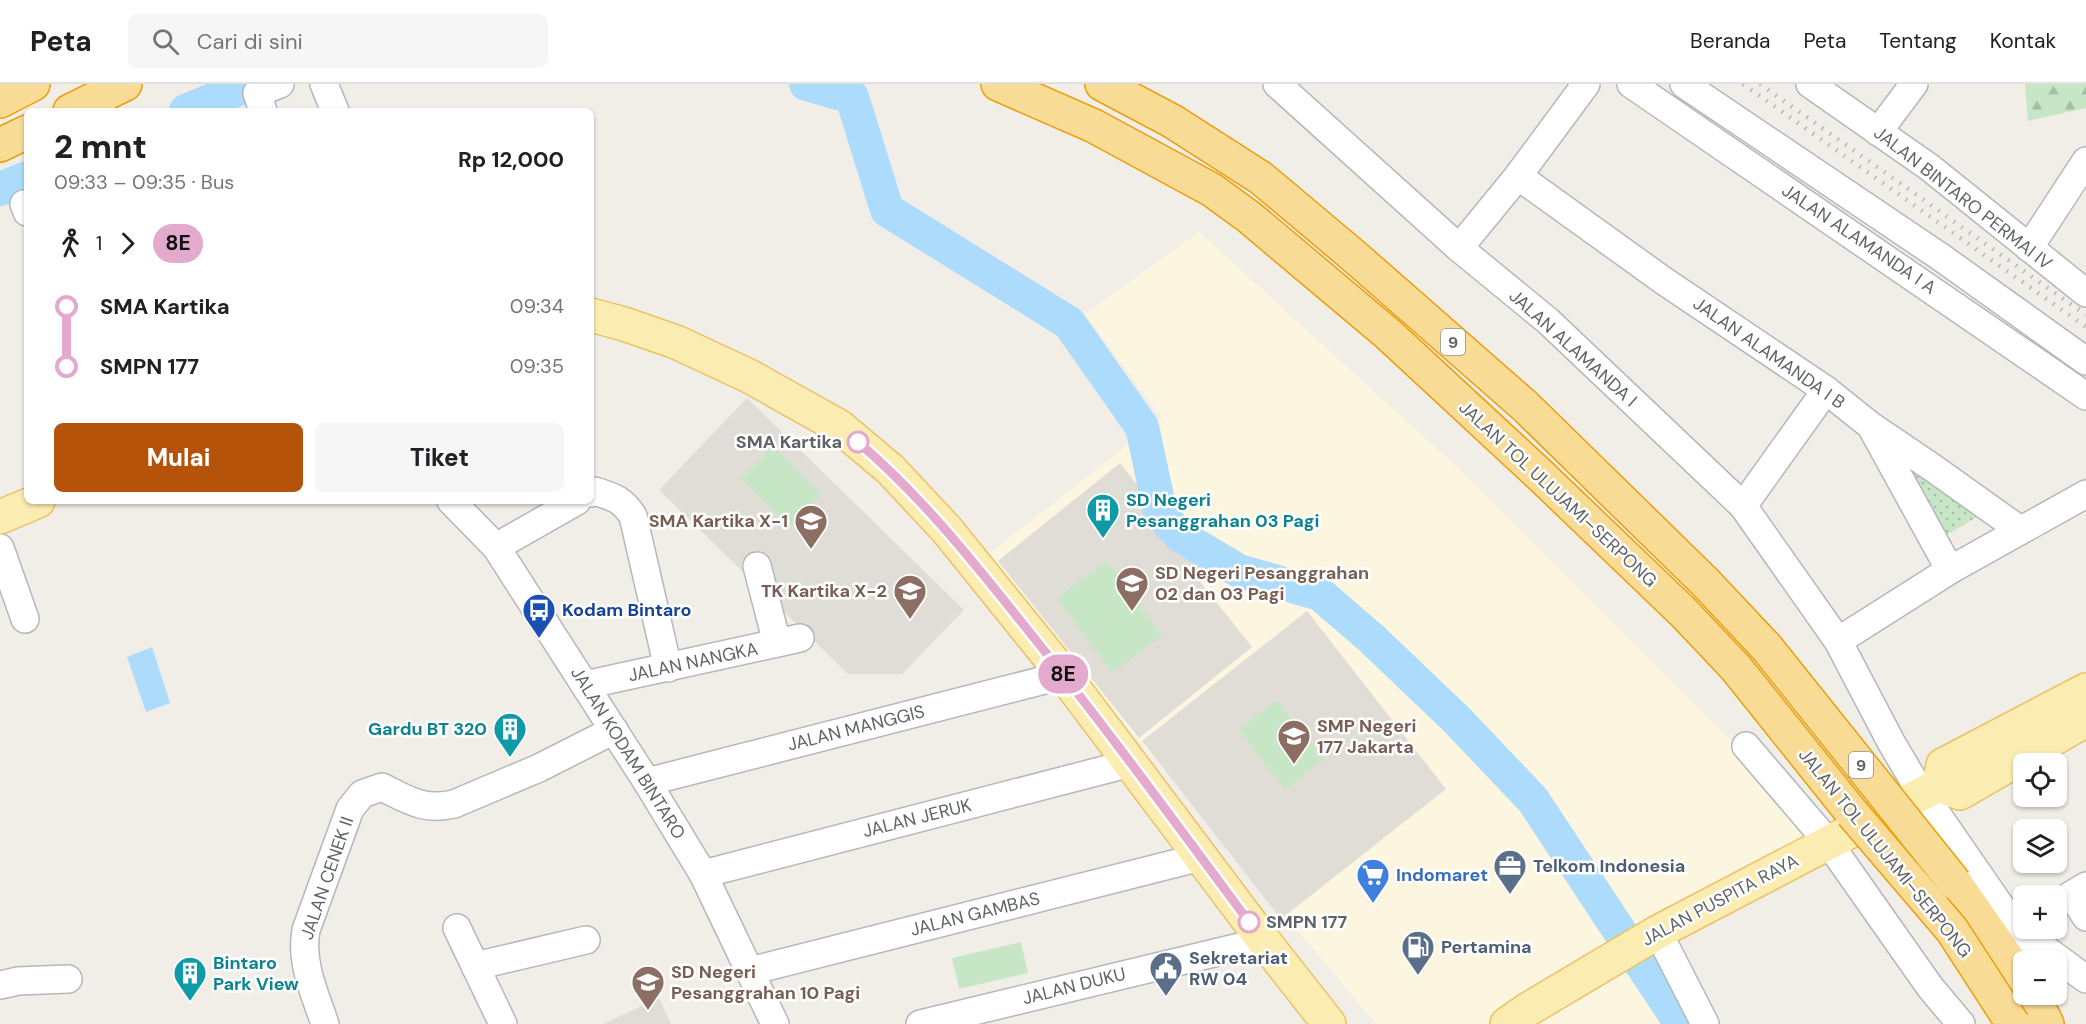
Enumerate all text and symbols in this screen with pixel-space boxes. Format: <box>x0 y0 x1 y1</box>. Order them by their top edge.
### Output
search box <box>128 14 548 68</box>
text: Peta <box>30 23 92 60</box>
icon: search <box>149 25 182 58</box>
text: Cari di sini <box>197 27 303 56</box>
text: Beranda <box>1690 27 1771 55</box>
text: Peta <box>1804 27 1846 55</box>
text: Tentang <box>1879 27 1957 55</box>
text: Kontak <box>1990 27 2056 55</box>
street label: JALAN BINTARO PERMAI IV <box>1869 121 2057 275</box>
text: 2 mnt <box>54 125 147 168</box>
text: Rp 12,000 <box>458 145 564 174</box>
text: 09:33 – 09:35 · Bus <box>54 169 234 195</box>
street label: JALAN ALAMANDA I A <box>1777 178 1941 300</box>
icon: walk <box>54 227 87 260</box>
icon: forward <box>111 227 144 260</box>
text: 8E <box>165 229 191 257</box>
text: 1 <box>96 230 102 256</box>
street label: JALAN ALAMANDA I <box>1504 284 1642 412</box>
text: SMA Kartika <box>100 292 230 321</box>
street label: JALAN ALAMANDA I B <box>1688 292 1850 415</box>
text: 09:34 <box>510 293 564 319</box>
road number: 9 <box>1441 329 1465 355</box>
text: SMPN 177 <box>100 352 199 381</box>
text: 09:35 <box>510 353 564 379</box>
street label: JALAN TOL ULUJAMI–SERPONG <box>1454 396 1662 592</box>
button: Mulai <box>54 423 303 492</box>
button: Tiket <box>315 423 564 492</box>
place label: SMA Kartika <box>736 430 842 454</box>
marker: SMA Kartika <box>847 431 869 453</box>
place label: SD Negeri Pesanggrahan 03 Pagi <box>1126 488 1319 533</box>
building icon: SD Negeri Pesanggrahan 03 Pagi <box>1085 492 1121 539</box>
school or university icon: SMA Kartika X-1 <box>793 503 829 550</box>
place label: SMA Kartika X-1 <box>649 509 788 533</box>
place label: SD Negeri Pesanggrahan 02 dan 03 Pagi <box>1155 561 1369 606</box>
school or university icon: SD Negeri Pesanggrahan 02 dan 03 Pagi <box>1114 565 1150 612</box>
school or university icon: TK Kartika X-2 <box>892 573 928 620</box>
place label: TK Kartika X-2 <box>761 579 887 603</box>
bus stop icon: Kodam Bintaro <box>521 592 557 639</box>
place label: Kodam Bintaro <box>562 598 692 622</box>
street label: JALAN NANGKA <box>626 637 760 687</box>
line badge: 8E <box>1036 654 1090 694</box>
text: 8E <box>1050 660 1076 688</box>
street label: JALAN KODAM BINTARO <box>565 662 691 844</box>
street label: JALAN MANGGIS <box>785 699 927 757</box>
building icon: Gardu BT 320 <box>492 711 528 758</box>
place label: SMP Negeri 177 Jakarta <box>1317 714 1416 759</box>
place label: Gardu BT 320 <box>368 717 487 741</box>
school or university icon: SMP Negeri 177 Jakarta <box>1276 718 1312 765</box>
street label: JALAN TOL ULUJAMI–SERPONG <box>1793 743 1977 963</box>
road number: 9 <box>1849 752 1873 778</box>
map controls <box>2013 753 2067 1005</box>
button: locate <box>2013 753 2067 807</box>
street label: JALAN JERUK <box>860 793 974 843</box>
street label: JALAN CENEK II <box>295 813 359 943</box>
button: layers <box>2013 819 2067 873</box>
office icon: Telkom Indonesia <box>1492 848 1528 895</box>
street label: JALAN PUSPITA RAYA <box>1637 848 1803 951</box>
place label: Telkom Indonesia <box>1533 854 1685 878</box>
supermarket icon: Indomaret <box>1355 857 1391 904</box>
place label: Indomaret <box>1396 863 1488 887</box>
button: + <box>2013 885 2067 939</box>
street label: JALAN GAMBAS <box>908 886 1042 942</box>
place label: SMPN 177 <box>1266 910 1347 934</box>
marker: SMPN 177 <box>1238 911 1260 933</box>
fuel station icon: Pertamina <box>1400 929 1436 976</box>
place label: Pertamina <box>1441 935 1532 959</box>
place label: Sekretariat RW 04 <box>1189 946 1288 991</box>
public building icon: Sekretariat RW 04 <box>1148 950 1184 997</box>
place label: Bintaro Park View <box>213 951 299 996</box>
button: − <box>2013 951 2067 1005</box>
building icon: Bintaro Park View <box>172 955 208 1002</box>
place label: SD Negeri Pesanggrahan 10 Pagi <box>671 960 860 1005</box>
street label: JALAN DUKU <box>1020 962 1128 1010</box>
school or university icon: SD Negeri Pesanggrahan 10 Pagi <box>630 964 666 1011</box>

